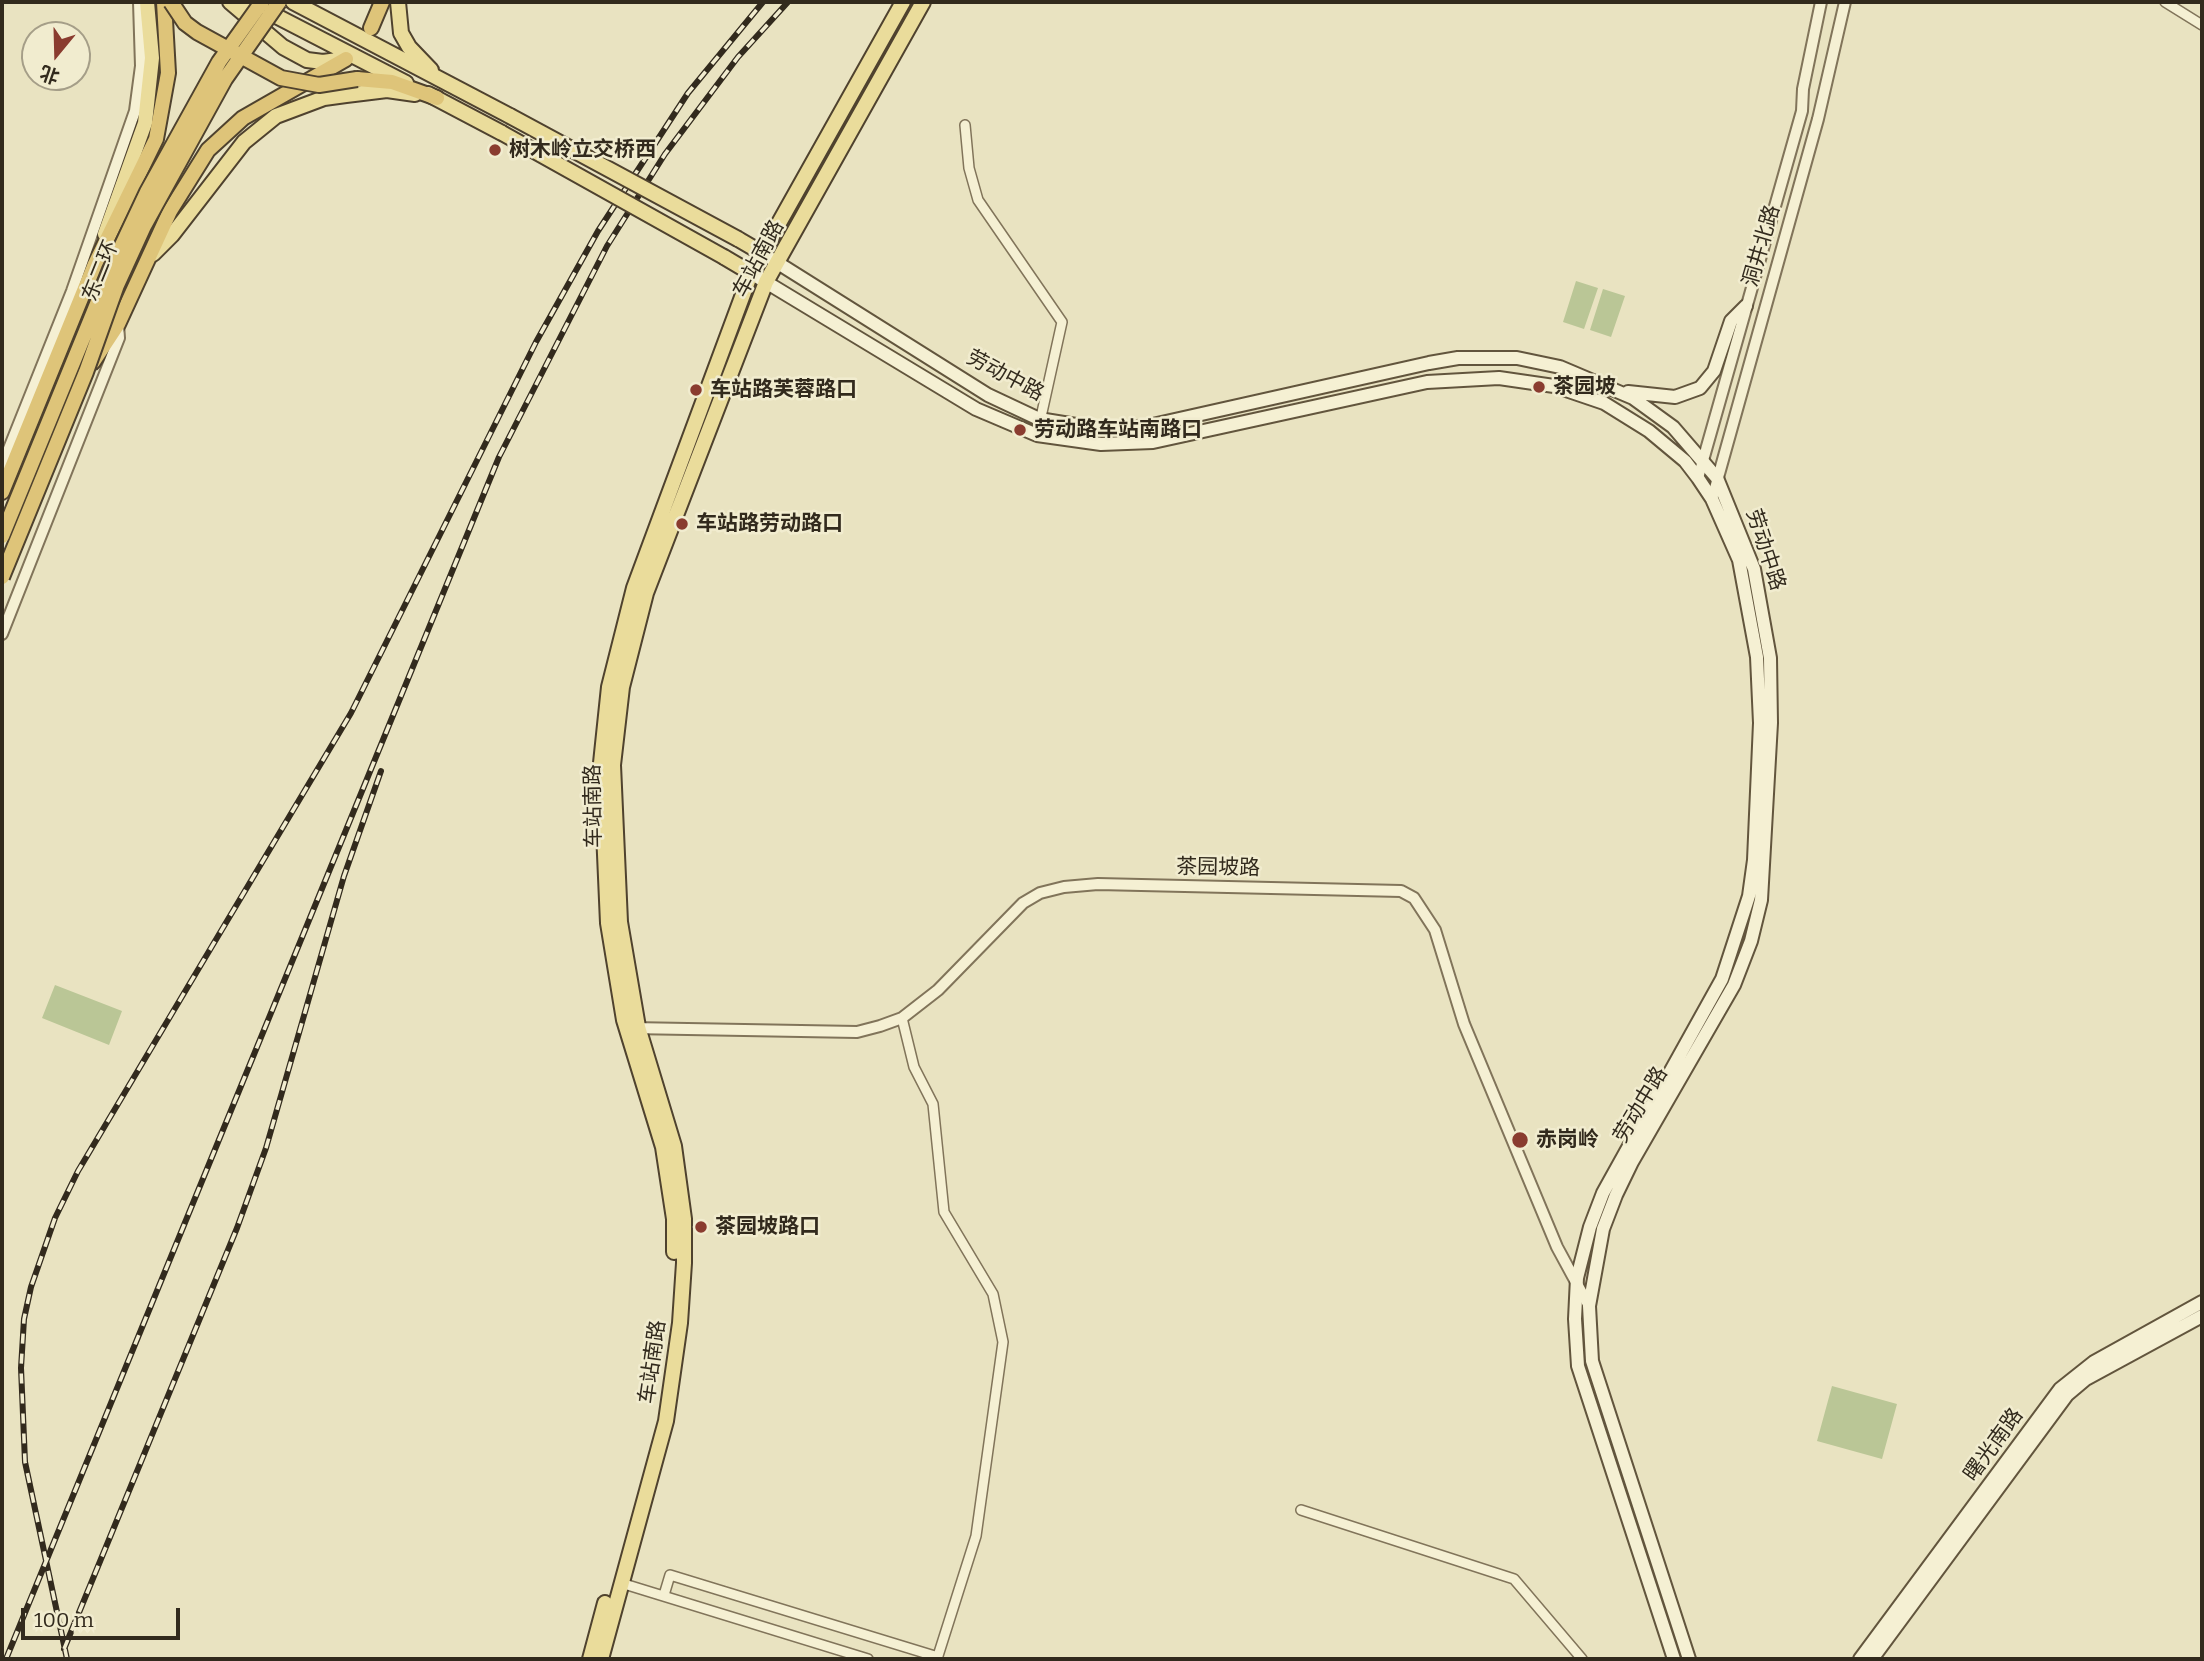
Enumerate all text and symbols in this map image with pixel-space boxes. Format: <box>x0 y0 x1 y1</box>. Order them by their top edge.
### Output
north arrow <box>21 21 91 91</box>
text: 北 <box>37 60 62 88</box>
place label: 树木岭立交桥西 <box>509 137 656 163</box>
marker: 树木岭立交桥西 <box>487 142 503 158</box>
street label: 洞井北路 <box>1738 202 1786 290</box>
street label: 车站南路 <box>728 216 790 302</box>
street label: 东二环 <box>78 237 124 305</box>
street label: 劳动中路 <box>962 345 1048 407</box>
place label: 茶园坡 <box>1553 374 1616 400</box>
place label: 车站路芙蓉路口 <box>710 377 857 403</box>
marker: 茶园坡 <box>1531 379 1547 395</box>
marker: 车站路芙蓉路口 <box>688 382 704 398</box>
place label: 劳动路车站南路口 <box>1034 417 1202 443</box>
marker: 劳动路车站南路口 <box>1012 422 1028 438</box>
street label: 劳动中路 <box>1740 506 1790 594</box>
place label: 车站路劳动路口 <box>696 511 843 537</box>
marker: 车站路劳动路口 <box>674 516 690 532</box>
street label: 车站南路 <box>581 764 607 848</box>
street label: 茶园坡路 <box>1176 855 1260 881</box>
street label: 劳动中路 <box>1609 1063 1673 1147</box>
place label: 赤岗岭 <box>1536 1127 1599 1153</box>
marker: 赤岗岭 <box>1510 1130 1530 1150</box>
place label: 茶园坡路口 <box>715 1214 820 1240</box>
marker: 茶园坡路口 <box>693 1219 709 1235</box>
street label: 车站南路 <box>635 1319 671 1405</box>
street label: 曙光南路 <box>1959 1404 2029 1486</box>
scale bar <box>24 1594 184 1638</box>
text: 100 m <box>34 1607 94 1633</box>

